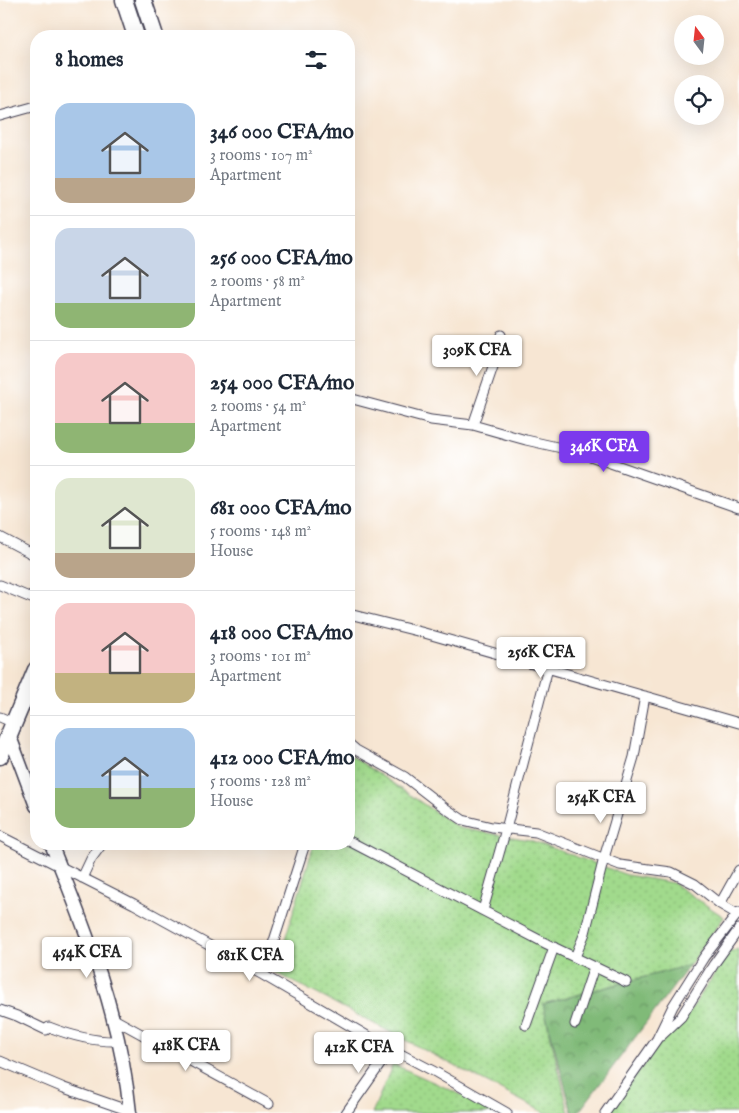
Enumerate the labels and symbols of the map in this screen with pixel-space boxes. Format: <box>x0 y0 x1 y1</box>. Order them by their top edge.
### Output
north arrow <box>674 15 724 65</box>
pin: 309K CFA <box>425 334 529 377</box>
pin: 346K CFA <box>552 430 656 473</box>
pin: 256K CFA <box>489 636 593 679</box>
pin: 254K CFA <box>549 782 653 824</box>
pin: 454K CFA <box>35 936 139 979</box>
pin: 681K CFA <box>198 940 302 982</box>
pin: 418K CFA <box>134 1030 238 1072</box>
pin: 412K CFA <box>307 1032 411 1074</box>

